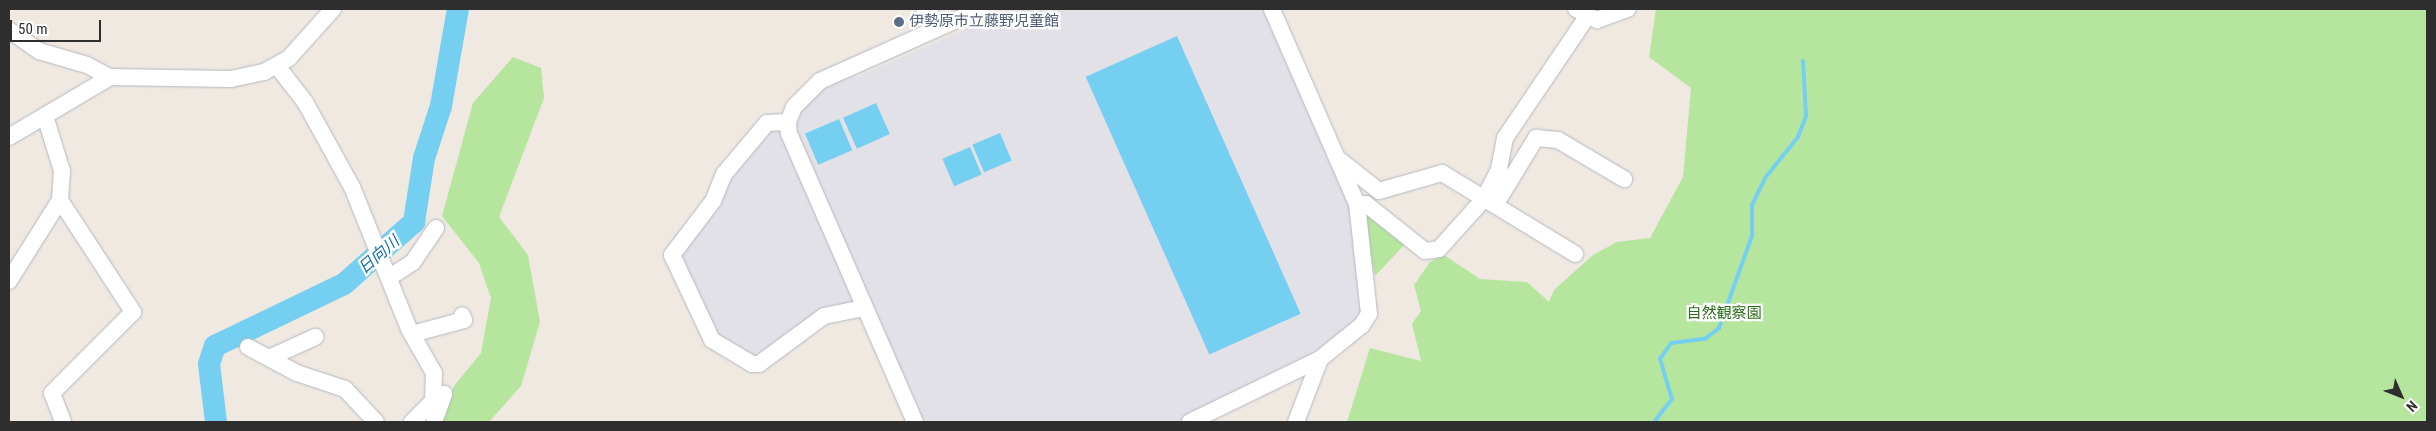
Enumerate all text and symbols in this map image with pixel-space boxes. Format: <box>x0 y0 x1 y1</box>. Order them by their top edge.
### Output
scale bar <box>12 10 104 42</box>
place label: 伊勢原市立藤野児童館 <box>909 13 1059 31</box>
marker: 伊勢原市立藤野児童館 <box>893 16 905 28</box>
text: 50 m <box>18 20 48 38</box>
water label: 日向川 <box>355 232 403 278</box>
park label: 自然観察園 <box>1687 305 1761 323</box>
north arrow <box>2376 371 2426 421</box>
text: N <box>2403 398 2421 415</box>

